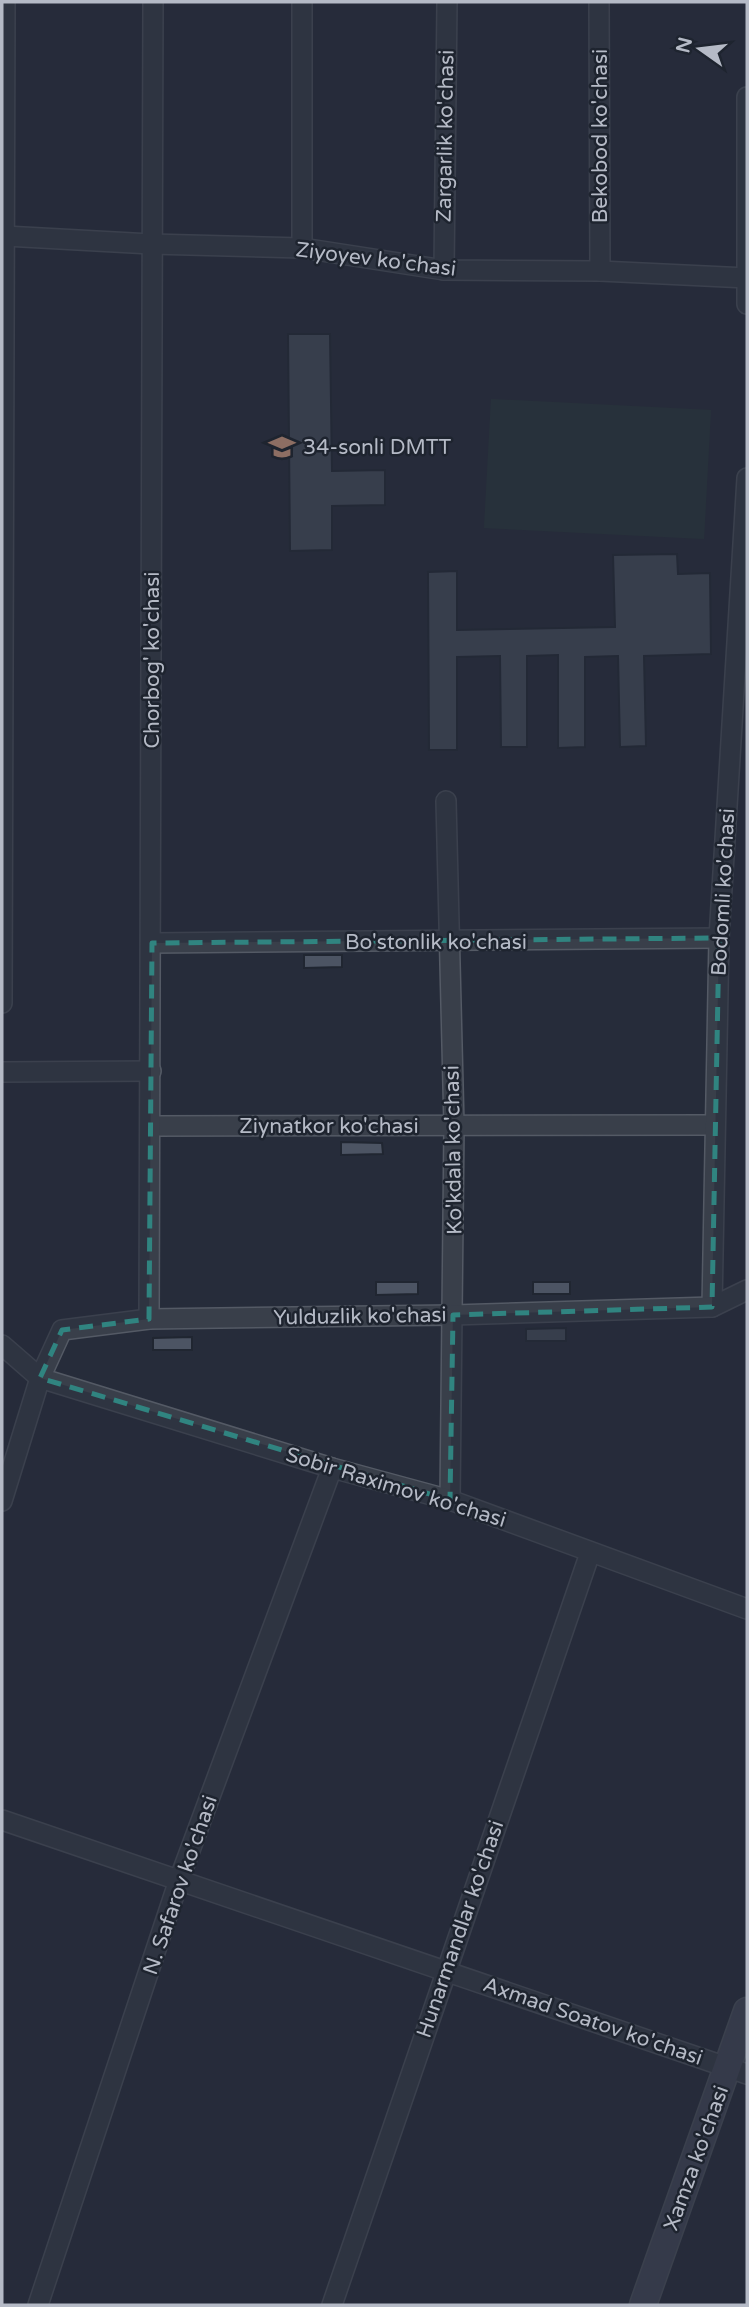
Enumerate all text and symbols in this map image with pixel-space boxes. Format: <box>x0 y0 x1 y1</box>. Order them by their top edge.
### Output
north arrow <box>665 14 735 84</box>
text: N <box>672 35 697 55</box>
street label: Zargarlik ko'chasi <box>431 49 460 223</box>
street label: Bekobod ko'chasi <box>588 49 613 223</box>
street label: Ziyoyev ko'chasi <box>294 237 458 282</box>
school or university icon: 34-sonli DMTT <box>267 432 297 462</box>
place label: 34-sonli DMTT <box>303 435 452 460</box>
street label: Chorbog' ko'chasi <box>140 571 165 749</box>
street label: Bodomli ko'chasi <box>707 808 740 977</box>
street label: Bo'stonlik ko'chasi <box>345 930 527 955</box>
street label: Ko'kdala ko'chasi <box>440 1065 467 1235</box>
street label: Ziynatkor ko'chasi <box>239 1114 419 1139</box>
street label: Yulduzlik ko'chasi <box>273 1302 447 1331</box>
street label: Sobir Raximov ko'chasi <box>283 1442 509 1533</box>
street label: N. Safarov ko'chasi <box>138 1792 223 1978</box>
street label: Hunarmandlar ko'chasi <box>412 1817 509 2041</box>
street label: Axmad Soatov ko'chasi <box>480 1972 706 2071</box>
street label: Xamza ko'chasi <box>659 2082 734 2234</box>

